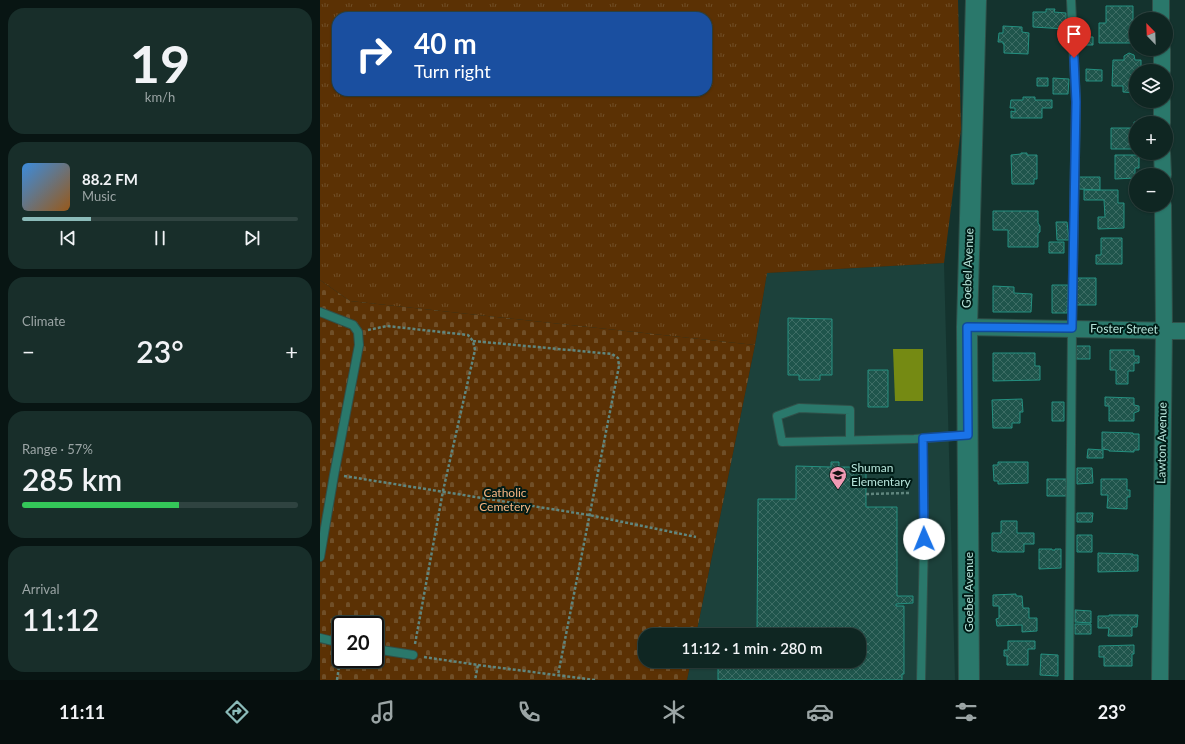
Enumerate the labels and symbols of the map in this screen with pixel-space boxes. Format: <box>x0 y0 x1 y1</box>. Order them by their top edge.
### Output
north arrow <box>1129 12 1173 56</box>
pin <box>1057 17 1091 58</box>
street label: Goebel Avenue <box>959 228 976 308</box>
street label: Foster Street <box>1090 320 1159 337</box>
street label: Lawton Avenue <box>1153 402 1170 484</box>
place label: Shuman Elementary <box>851 460 911 489</box>
school or university icon: Shuman Elementary <box>828 465 848 490</box>
park label: Catholic Cemetery <box>479 485 532 514</box>
position arrow <box>903 518 945 560</box>
street label: Goebel Avenue <box>961 552 976 632</box>
speed limit sign: 20 <box>332 616 384 668</box>

